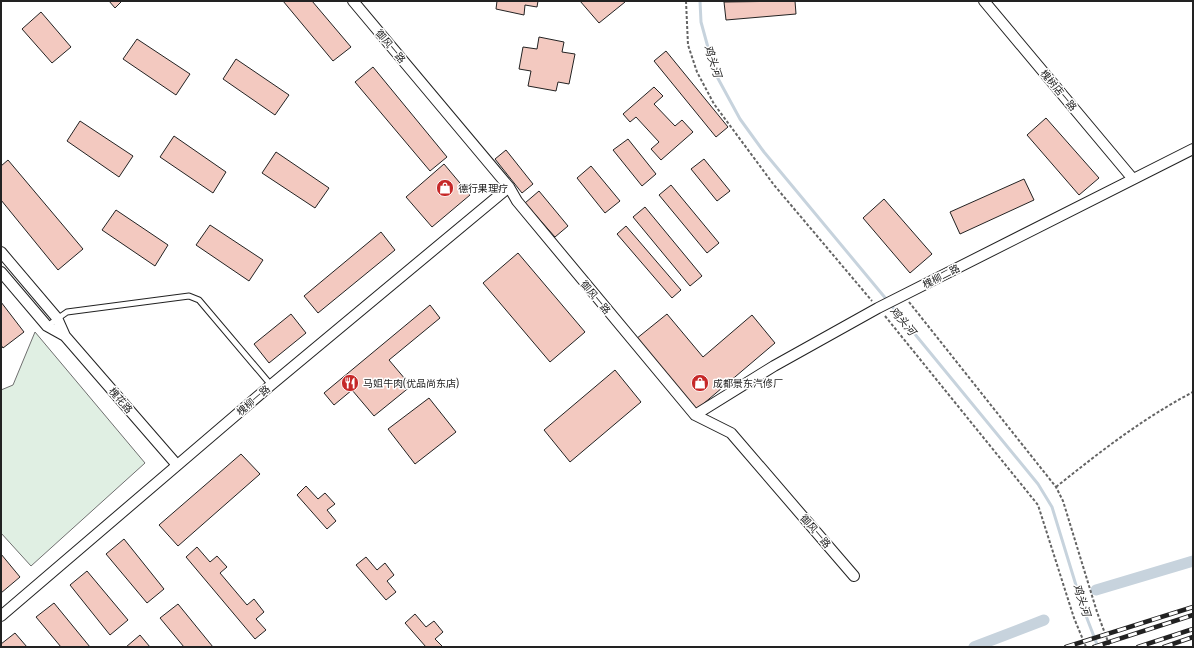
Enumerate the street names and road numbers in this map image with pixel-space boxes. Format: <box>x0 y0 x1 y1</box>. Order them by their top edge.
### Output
street label: 御风一路 <box>373 27 408 66</box>
street label: 槐树店一路 <box>1038 68 1079 114</box>
street label: 槐柳二路 <box>921 262 962 291</box>
street label: 御风一路 <box>578 278 613 317</box>
street label: 槐柳一路 <box>235 383 273 418</box>
street label: 槐花路 <box>106 385 135 416</box>
street label: 御风一路 <box>798 513 833 551</box>

